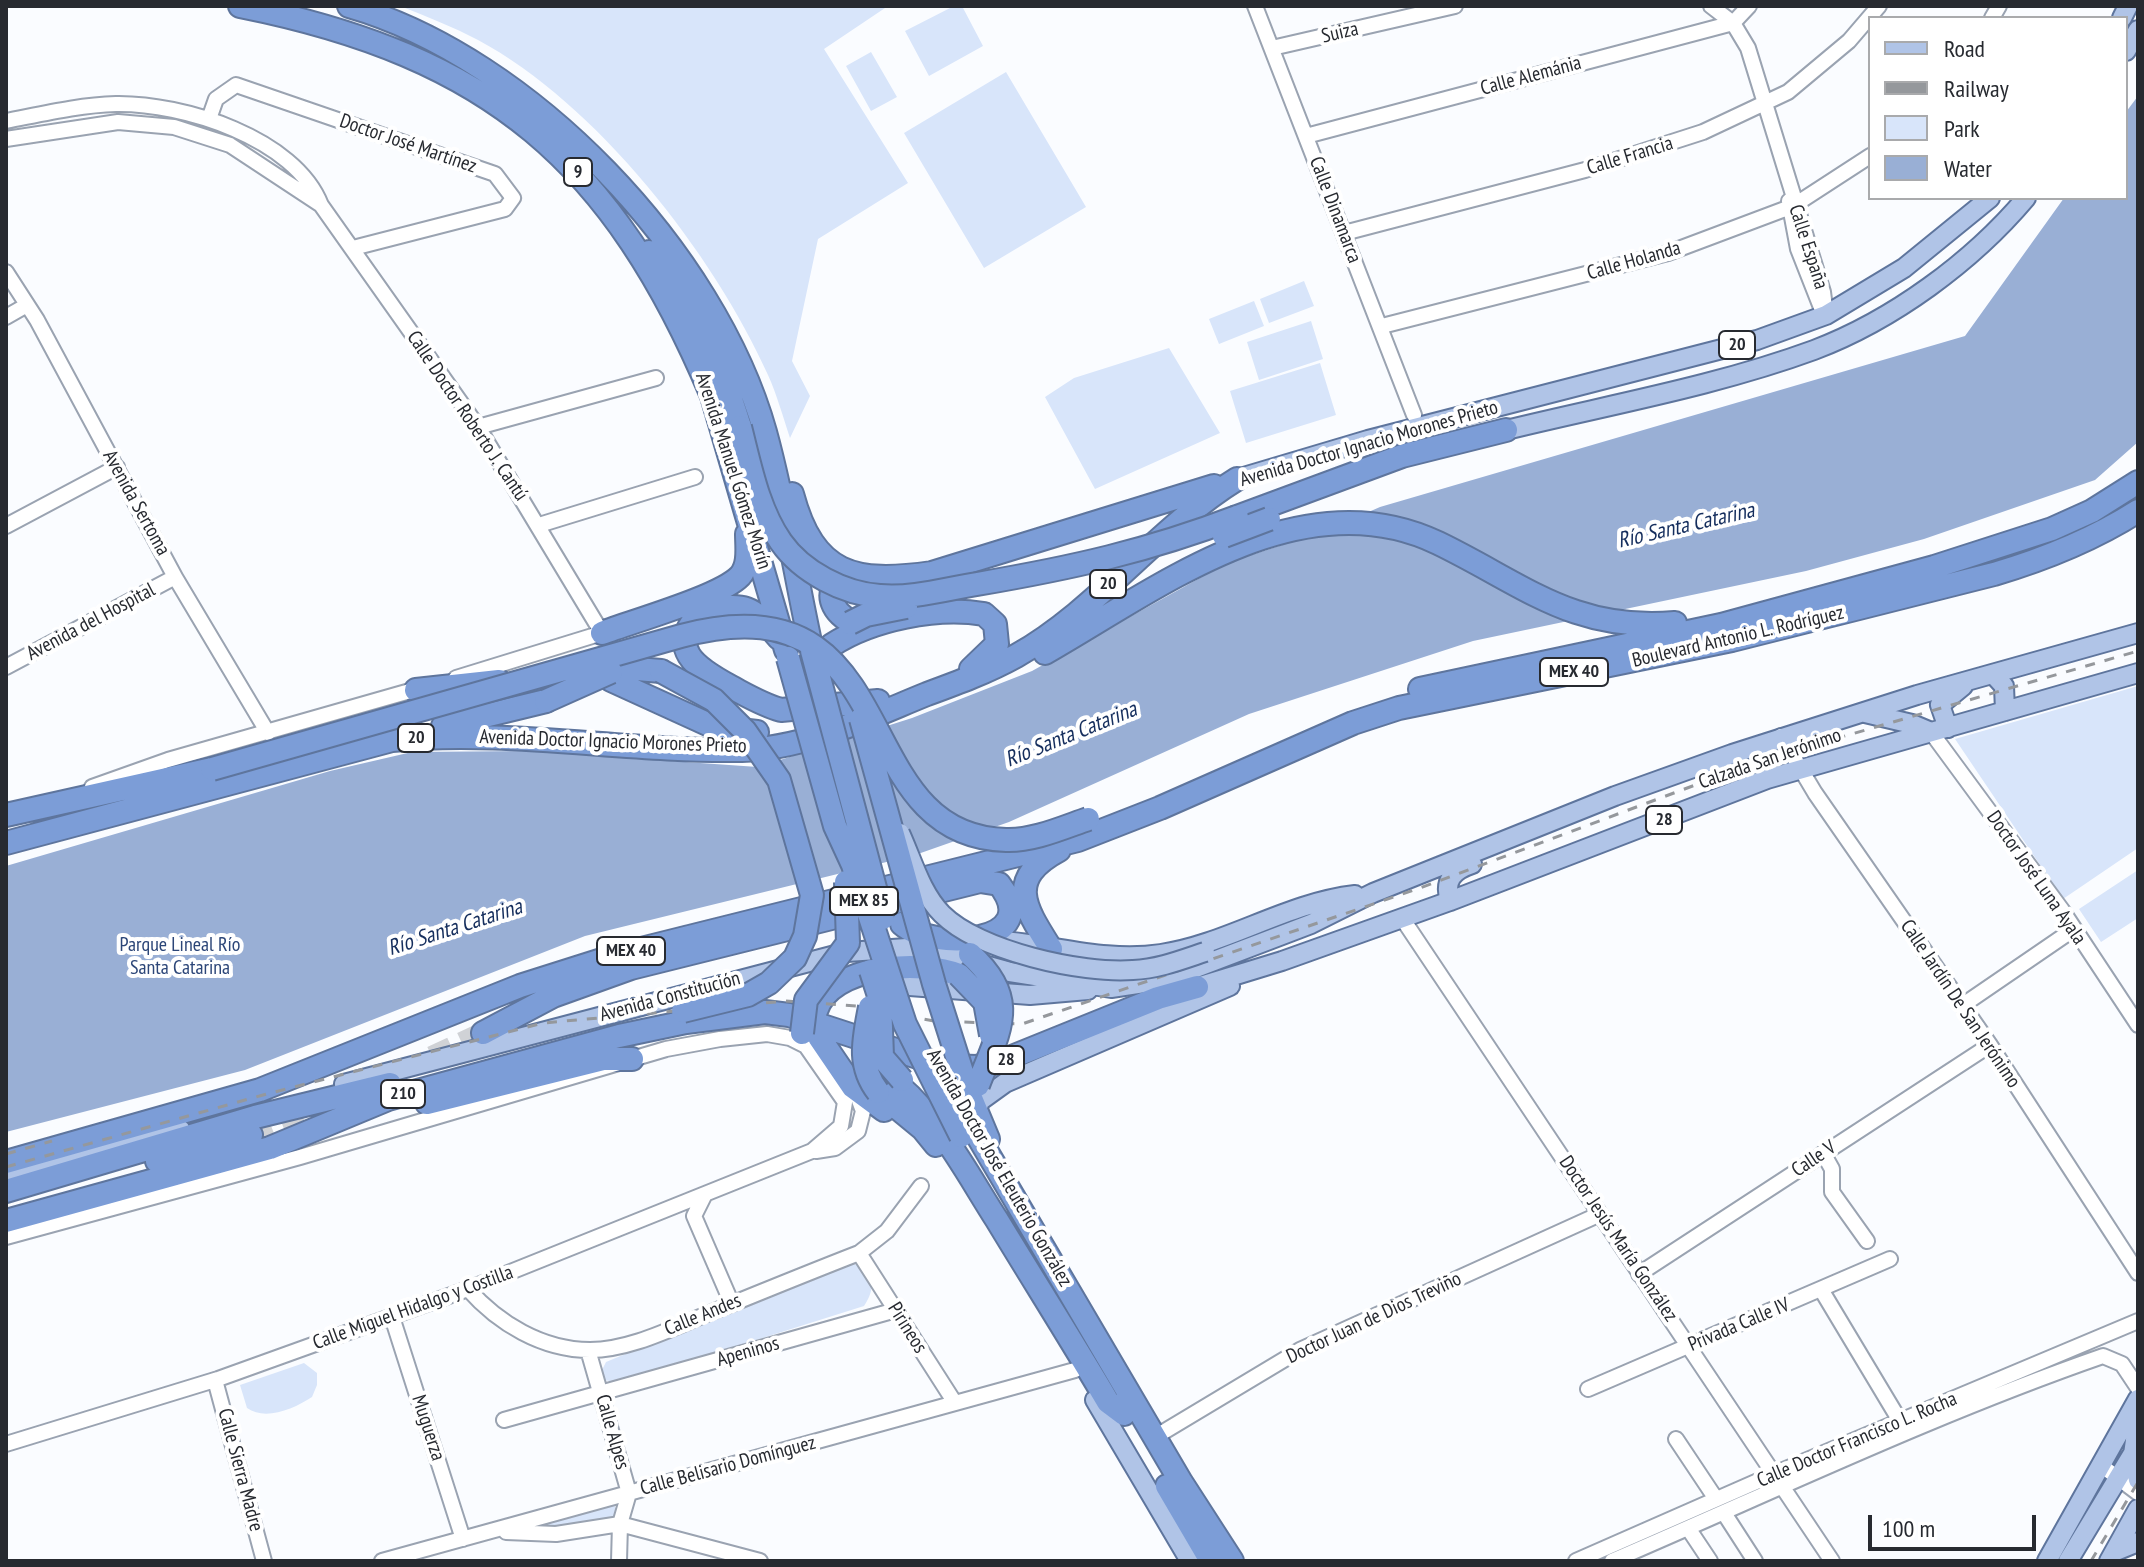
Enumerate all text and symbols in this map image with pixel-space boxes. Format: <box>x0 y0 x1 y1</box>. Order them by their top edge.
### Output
legend <box>1868 16 2128 200</box>
street label: Suiza <box>1319 17 1361 49</box>
text: Road <box>1944 33 1985 64</box>
street label: Calle Alemánia <box>1478 51 1584 101</box>
text: Railway <box>1944 73 2009 104</box>
street label: Doctor José Martínez <box>336 109 480 179</box>
text: Park <box>1944 113 1980 144</box>
street label: Calle Francia <box>1584 132 1676 180</box>
street label: Calle Dinamarca <box>1304 153 1366 267</box>
text: Water <box>1944 153 1992 184</box>
road number: 9 <box>564 158 592 186</box>
street label: Calle España <box>1783 202 1833 292</box>
street label: Calle Holanda <box>1584 236 1684 286</box>
street label: Calle Doctor Roberto J. Cantú <box>401 326 533 506</box>
road number: 20 <box>1719 331 1755 359</box>
street label: Avenida Manuel Gómez Morín <box>690 370 776 572</box>
street label: Avenida Doctor Ignacio Morones Prieto <box>1237 396 1501 492</box>
street label: Avenida Sertoma <box>97 446 175 560</box>
water label: Río Santa Catarina <box>1615 497 1757 555</box>
road number: 20 <box>1090 570 1126 598</box>
street label: Avenida del Hospital <box>23 578 159 666</box>
street label: Boulevard Antonio L. Rodríguez <box>1630 601 1846 673</box>
road number: MEX 40 <box>1540 658 1608 686</box>
water label: Río Santa Catarina <box>1001 697 1141 773</box>
street label: Calzada San Jerónimo <box>1696 723 1844 795</box>
road number: 20 <box>398 724 434 752</box>
street label: Avenida Doctor Ignacio Morones Prieto <box>479 725 747 759</box>
road number: 28 <box>1646 806 1682 834</box>
street label: Doctor José Luna Ayala <box>1981 807 2091 949</box>
road number: MEX 85 <box>830 887 898 915</box>
water label: Río Santa Catarina <box>385 894 525 962</box>
street label: Calle Jardín De San Jerónimo <box>1895 915 2025 1093</box>
park label: Parque Lineal Río Santa Catarina <box>120 933 240 980</box>
road number: MEX 40 <box>597 937 665 965</box>
street label: Avenida Constitución <box>597 967 743 1027</box>
street label: Avenida Doctor José Eleuterio González <box>921 1045 1077 1291</box>
road number: 28 <box>988 1046 1024 1074</box>
road number: 210 <box>381 1080 425 1108</box>
street label: Calle V <box>1787 1136 1841 1182</box>
street label: Doctor Jesús María González <box>1554 1152 1682 1326</box>
street label: Calle Miguel Hidalgo y Costilla <box>310 1261 516 1355</box>
street label: Doctor Juan de Dios Treviño <box>1283 1267 1465 1369</box>
street label: Calle Andes <box>661 1289 745 1341</box>
street label: Privada Calle IV <box>1685 1293 1793 1357</box>
street label: Pirineos <box>882 1298 932 1358</box>
street label: Apeninos <box>714 1332 782 1372</box>
street label: Calle Doctor Francisco L. Rocha <box>1754 1387 1960 1493</box>
street label: Muguerza <box>406 1392 450 1464</box>
street label: Calle Alpes <box>590 1392 634 1472</box>
street label: Calle Sierra Madre <box>212 1406 268 1534</box>
street label: Calle Belisario Domínguez <box>638 1431 818 1501</box>
scale bar <box>1872 1499 2040 1549</box>
text: 100 m <box>1882 1513 1935 1544</box>

